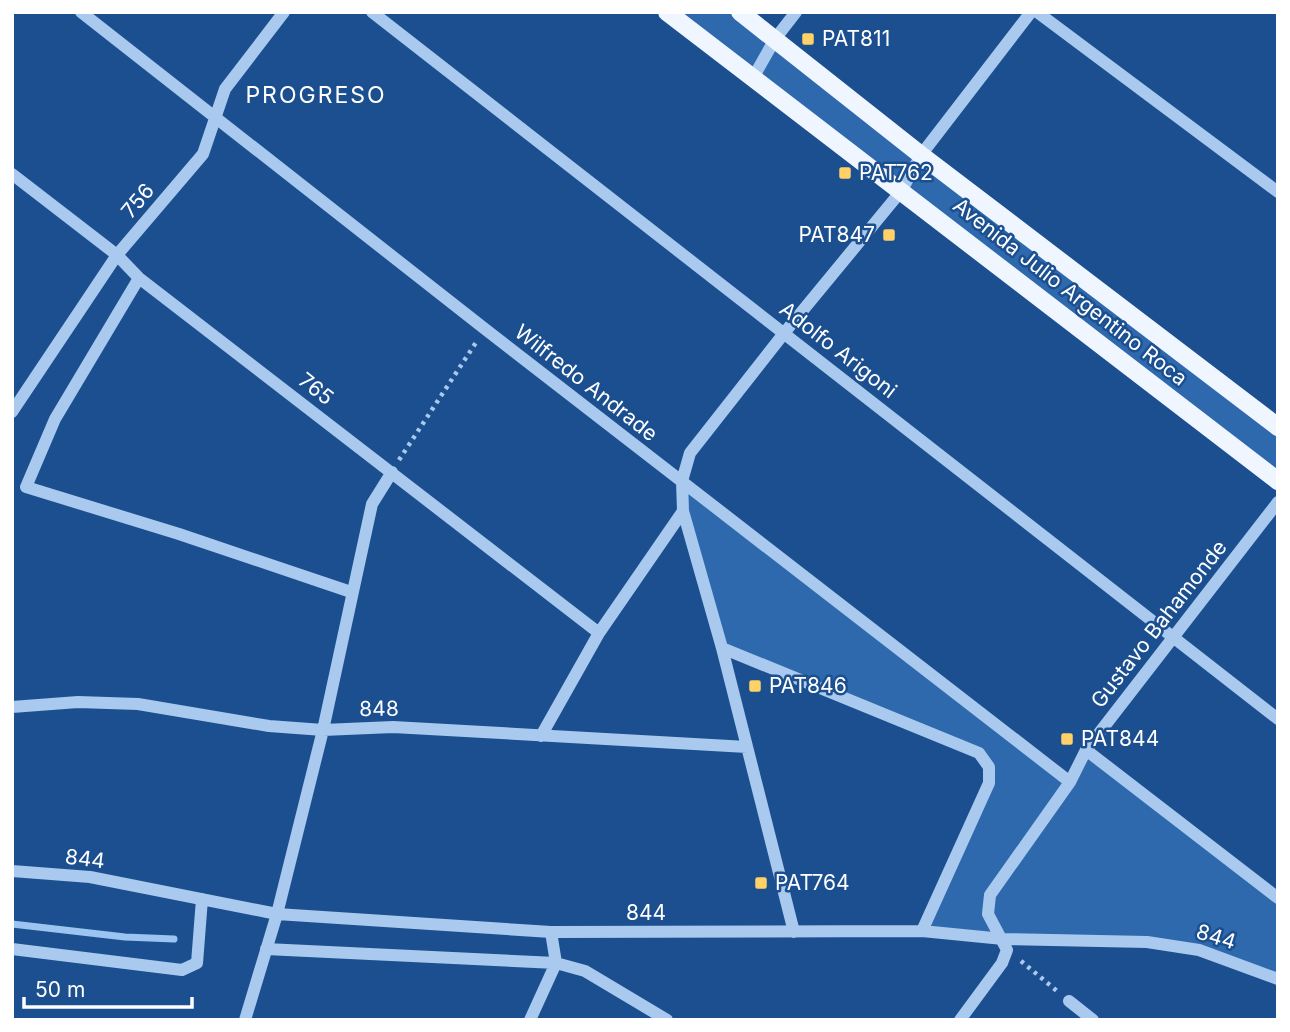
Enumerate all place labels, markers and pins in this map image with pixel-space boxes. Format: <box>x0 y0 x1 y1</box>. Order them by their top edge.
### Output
place label: PAT811 <box>822 26 890 51</box>
marker: PAT811 <box>800 31 816 47</box>
place label: PAT762 <box>859 160 933 185</box>
marker: PAT762 <box>837 165 853 181</box>
place label: PAT847 <box>798 222 875 247</box>
marker: PAT847 <box>881 227 897 243</box>
place label: PAT846 <box>769 673 847 698</box>
marker: PAT846 <box>747 678 763 694</box>
place label: PAT844 <box>1081 726 1159 751</box>
marker: PAT844 <box>1059 731 1075 747</box>
place label: PAT764 <box>775 870 850 895</box>
marker: PAT764 <box>753 875 769 891</box>

